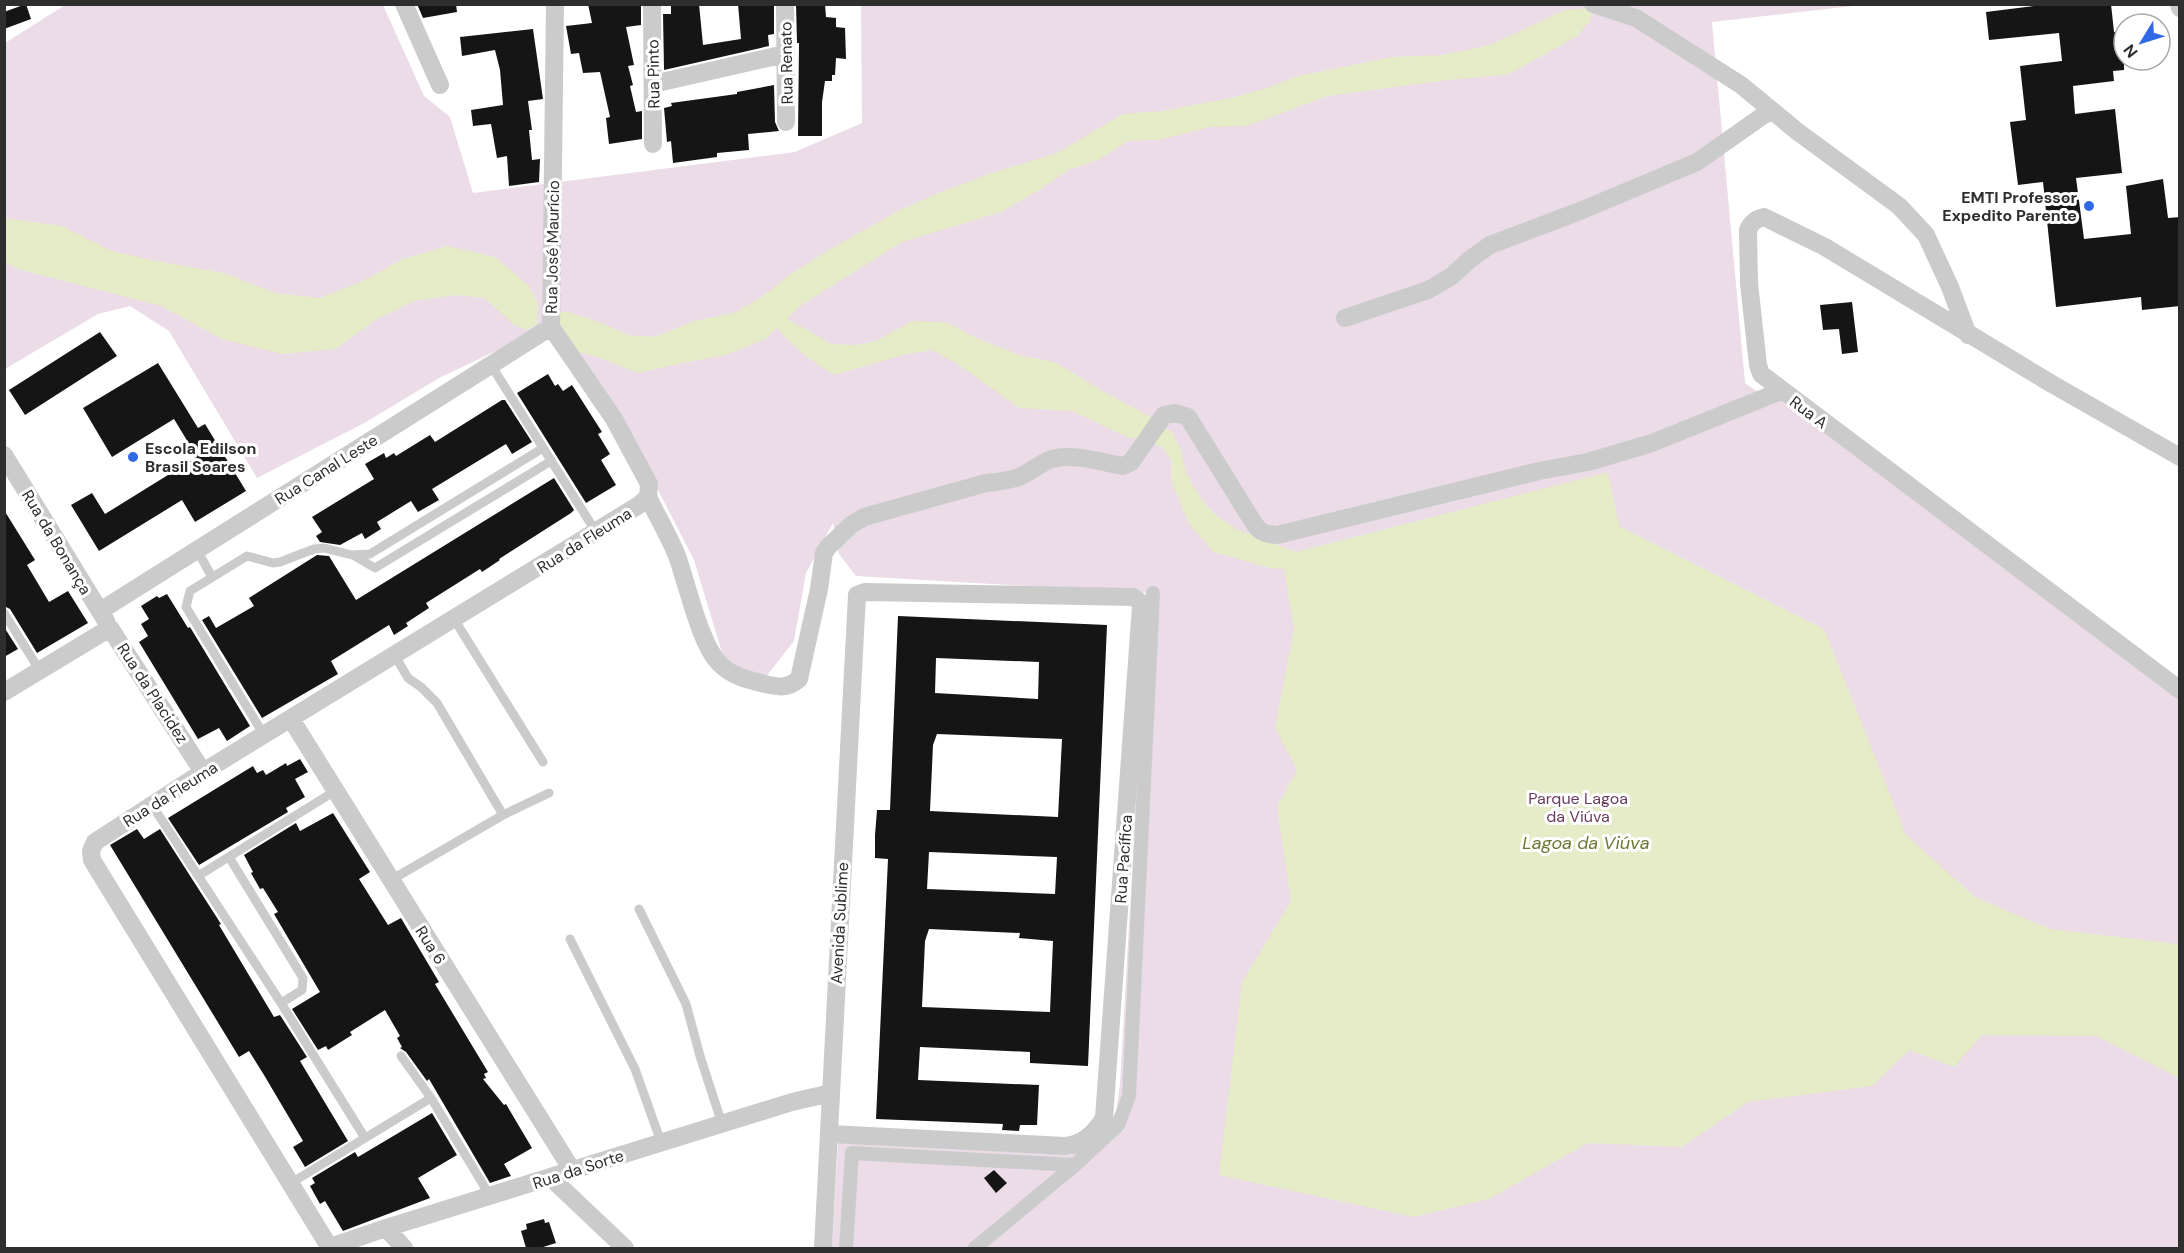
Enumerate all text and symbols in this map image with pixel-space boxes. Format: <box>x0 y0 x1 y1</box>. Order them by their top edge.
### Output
north arrow <box>2112 12 2172 72</box>
street label: Rua Renato <box>775 21 798 105</box>
street label: Rua Pinto <box>642 39 665 109</box>
text: N <box>2119 40 2142 62</box>
street label: Rua José Maurício <box>541 180 564 314</box>
place label: EMTI Professor Expedito Parente <box>1942 187 2077 226</box>
marker: EMTI Professor Expedito Parente <box>2082 199 2096 213</box>
street label: Rua A <box>1786 391 1832 434</box>
street label: Rua Canal Leste <box>271 429 382 509</box>
place label: Escola Edilson Brasil Soares <box>145 438 256 477</box>
marker: Escola Edilson Brasil Soares <box>126 450 140 464</box>
street label: Rua da Bonança <box>17 486 96 599</box>
street label: Rua da Fleuma <box>533 503 636 578</box>
street label: Rua da Placidez <box>112 639 193 747</box>
street label: Rua da Fleuma <box>119 757 222 832</box>
park label: Parque Lagoa da Viúva <box>1528 788 1628 827</box>
street label: Rua Pacífica <box>1110 814 1137 904</box>
water label: Lagoa da Viúva <box>1522 831 1650 855</box>
street label: Avenida Sublime <box>826 861 853 985</box>
street label: Rua 6 <box>411 922 451 969</box>
street label: Rua da Sorte <box>530 1145 626 1194</box>

